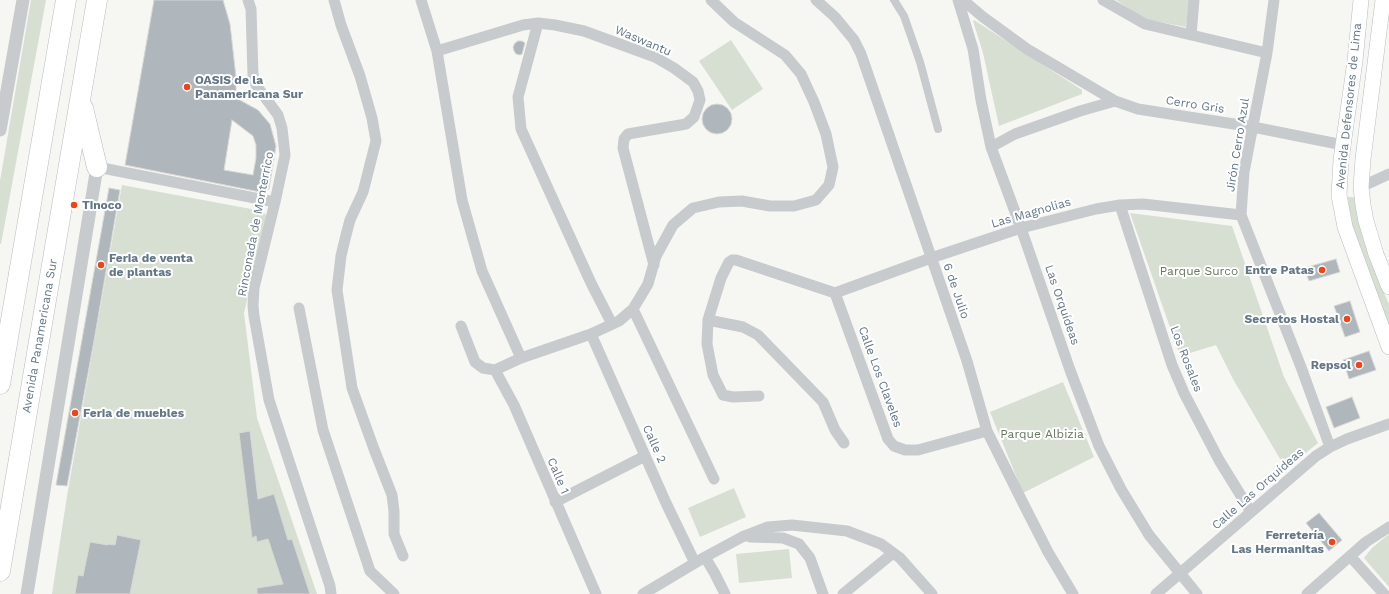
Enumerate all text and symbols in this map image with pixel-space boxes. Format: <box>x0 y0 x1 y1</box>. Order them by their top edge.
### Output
street label: Avenida Defensores de Lima <box>1333 22 1365 190</box>
street label: Waswantu <box>612 23 674 59</box>
place label: OASIS de la Panamericana Sur <box>195 73 303 101</box>
marker: OASIS de la Panamericana Sur <box>182 82 192 92</box>
street label: Cerro Gris <box>1165 93 1225 117</box>
street label: Jirón Cerro Azul <box>1223 97 1253 193</box>
street label: Rinconada de Monterrico <box>235 150 277 298</box>
street label: Las Magnolias <box>989 195 1073 231</box>
place label: Tinoco <box>82 198 122 212</box>
marker: Tinoco <box>69 200 79 210</box>
place label: Feria de venta de plantas <box>109 251 193 279</box>
street label: Avenida Panamericana Sur <box>19 258 61 414</box>
marker: Feria de venta de plantas <box>96 260 106 270</box>
street label: 6 de Julio <box>940 261 972 321</box>
street label: Las Orquídeas <box>1042 263 1082 347</box>
place label: Entre Patas <box>1245 263 1314 277</box>
park label: Parque Surco <box>1160 264 1238 278</box>
marker: Entre Patas <box>1317 265 1327 275</box>
place label: Secretos Hostal <box>1245 312 1339 326</box>
marker: Secretos Hostal <box>1342 314 1352 324</box>
street label: Calle Los Claveles <box>855 324 905 430</box>
street label: Los Rosales <box>1167 324 1205 394</box>
place label: Repsol <box>1311 358 1351 372</box>
marker: Repsol <box>1354 360 1364 370</box>
place label: Feria de muebles <box>83 406 184 420</box>
marker: Feria de muebles <box>70 408 80 418</box>
street label: Calle 2 <box>639 423 669 465</box>
park label: Parque Albizia <box>1000 427 1084 441</box>
street label: Calle Las Orquídeas <box>1209 445 1307 533</box>
street label: Calle 1 <box>544 456 572 496</box>
place label: Ferretería Las Hermanitas <box>1231 528 1324 556</box>
marker: Ferretería Las Hermanitas <box>1327 537 1337 547</box>

